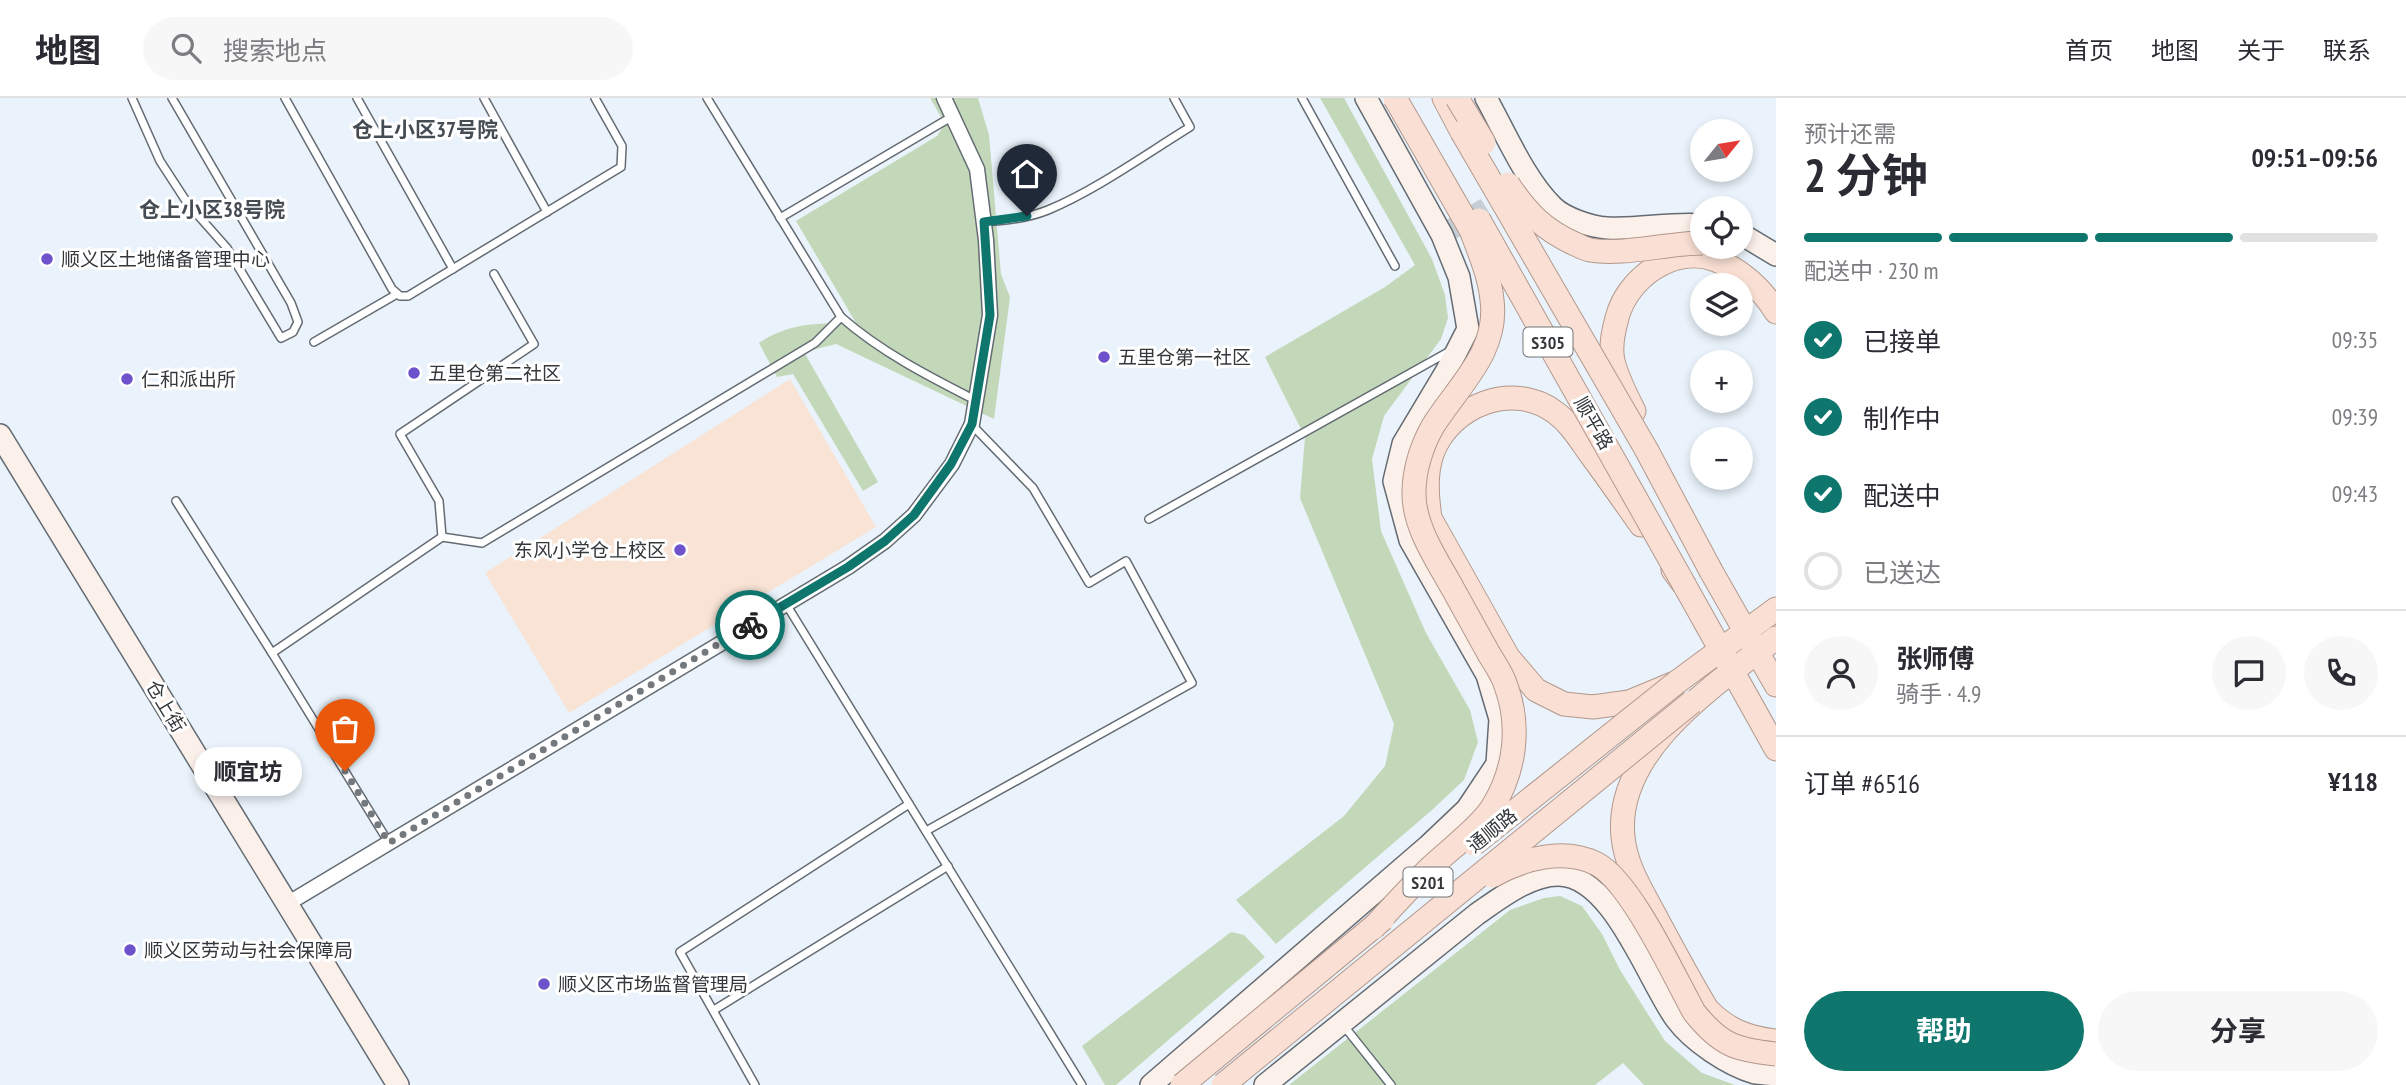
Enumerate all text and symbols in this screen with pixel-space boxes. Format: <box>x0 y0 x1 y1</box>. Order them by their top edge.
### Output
search box <box>143 17 633 80</box>
text: 地图 <box>35 28 101 71</box>
icon: search <box>167 29 205 67</box>
text: 搜索地点 <box>223 34 327 67</box>
text: 首页 <box>2065 35 2113 66</box>
text: 地图 <box>2151 35 2199 66</box>
text: 关于 <box>2237 35 2285 66</box>
text: 联系 <box>2323 35 2371 66</box>
district label: 仓上小区37号院 <box>352 116 498 143</box>
north arrow <box>1690 119 1754 182</box>
map controls <box>1690 119 1753 490</box>
text: 预计还需 <box>1804 119 1896 148</box>
text: 09:51–09:56 <box>2251 141 2378 174</box>
pin <box>997 144 1057 216</box>
text: 2 分钟 <box>1804 145 1927 205</box>
icon: home <box>1008 155 1046 193</box>
district label: 仓上小区38号院 <box>139 196 285 223</box>
button: locate <box>1690 196 1753 259</box>
place label: 顺义区土地储备管理中心 <box>61 247 270 271</box>
marker: 顺义区土地储备管理中心 <box>39 251 55 267</box>
text: 配送中 · 230 m <box>1804 256 1939 285</box>
button: layers <box>1690 273 1753 336</box>
icon: check <box>1804 321 1842 359</box>
text: 已接单 <box>1863 325 1941 358</box>
text: 09:35 <box>2332 325 2378 354</box>
road number: S305 <box>1524 328 1572 356</box>
place label: 五里仓第一社区 <box>1118 345 1251 369</box>
marker: 五里仓第一社区 <box>1096 349 1112 365</box>
button: + <box>1690 350 1753 413</box>
place label: 五里仓第二社区 <box>428 361 561 385</box>
marker: 五里仓第二社区 <box>406 365 422 381</box>
place label: 仁和派出所 <box>141 367 236 391</box>
marker: 仁和派出所 <box>119 371 135 387</box>
street label: 顺平路 <box>1569 392 1619 454</box>
icon: check <box>1804 398 1842 436</box>
text: 制作中 <box>1863 402 1941 435</box>
text: 09:39 <box>2332 402 2378 431</box>
button: − <box>1690 427 1753 490</box>
icon: check <box>1804 475 1842 513</box>
text: 配送中 <box>1863 479 1941 512</box>
text: 09:43 <box>2332 479 2378 508</box>
place label: 东风小学仓上校区 <box>514 538 666 562</box>
marker: 东风小学仓上校区 <box>672 542 688 558</box>
text: 已送达 <box>1863 556 1941 589</box>
courier <box>715 590 785 660</box>
icon: bike <box>731 606 769 644</box>
button: person <box>1804 636 1878 710</box>
button: chat <box>2212 636 2286 710</box>
button: phone <box>2304 636 2378 710</box>
text: 张师傅 <box>1896 642 1974 675</box>
street label: 仓上街 <box>141 675 191 737</box>
text: 骑手 · 4.9 <box>1896 679 1981 708</box>
pin <box>315 699 375 771</box>
icon: bag <box>326 710 364 748</box>
callout: 顺宜坊 <box>194 746 303 796</box>
text: 顺宜坊 <box>214 757 283 786</box>
text: ¥118 <box>2328 765 2378 798</box>
text: 订单 #6516 <box>1804 767 1920 800</box>
street label: 通顺路 <box>1462 803 1522 857</box>
road number: S201 <box>1404 868 1452 896</box>
place label: 顺义区劳动与社会保障局 <box>144 938 353 962</box>
marker: 顺义区劳动与社会保障局 <box>122 942 138 958</box>
place label: 顺义区市场监督管理局 <box>558 972 748 996</box>
marker: 顺义区市场监督管理局 <box>536 976 552 992</box>
button: 帮助 <box>1804 991 2084 1071</box>
button: 分享 <box>2098 991 2378 1071</box>

